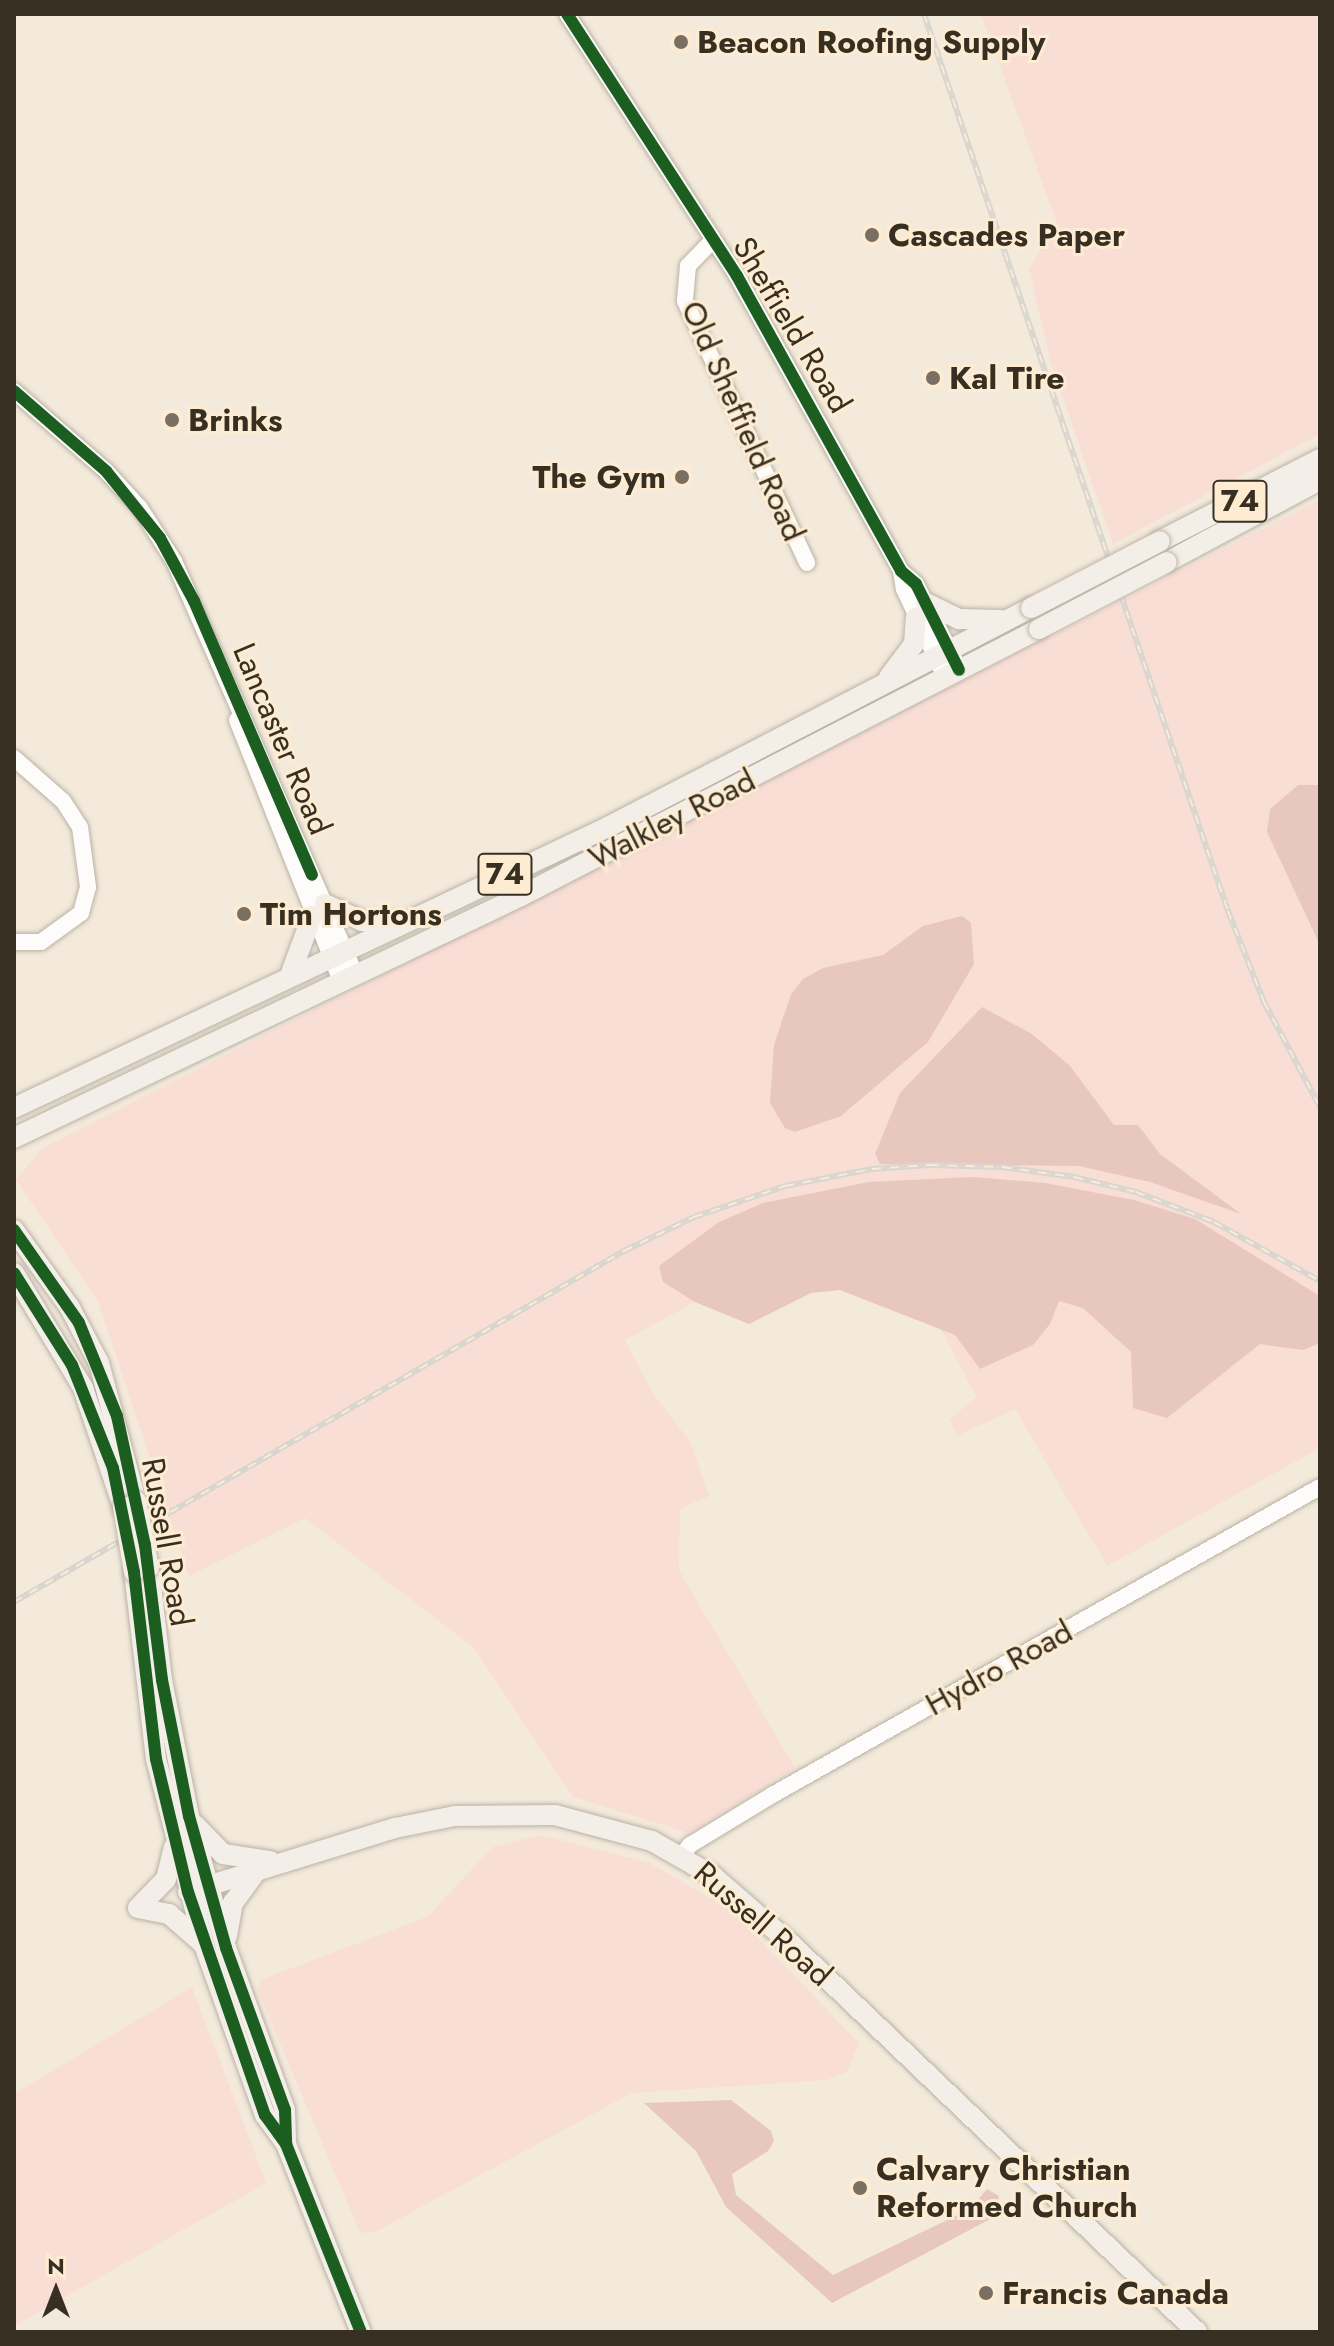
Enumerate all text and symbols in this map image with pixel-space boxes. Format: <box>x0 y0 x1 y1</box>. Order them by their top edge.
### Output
place label: Beacon Roofing Supply <box>697 23 1046 61</box>
marker: Beacon Roofing Supply <box>672 33 690 51</box>
place label: Cascades Paper <box>888 216 1125 254</box>
marker: Cascades Paper <box>863 226 881 244</box>
street label: Sheffield Road <box>725 230 859 420</box>
street label: Old Sheffield Road <box>673 295 813 547</box>
place label: Kal Tire <box>949 359 1065 397</box>
marker: Kal Tire <box>924 369 942 387</box>
place label: Brinks <box>188 401 283 439</box>
marker: Brinks <box>163 411 181 429</box>
place label: The Gym <box>532 458 666 496</box>
marker: The Gym <box>673 468 691 486</box>
road number: 74 <box>1212 475 1268 527</box>
street label: Lancaster Road <box>224 638 340 840</box>
street label: Walkley Road <box>582 761 762 877</box>
road number: 74 <box>477 848 533 900</box>
place label: Tim Hortons <box>260 895 442 933</box>
marker: Tim Hortons <box>235 905 253 923</box>
street label: Russell Road <box>133 1455 201 1629</box>
street label: Hydro Road <box>919 1612 1079 1724</box>
street label: Russell Road <box>686 1854 840 1994</box>
place label: Calvary Christian Reformed Church <box>876 2151 1138 2226</box>
marker: Calvary Christian Reformed Church <box>851 2179 869 2197</box>
north arrow <box>16 2250 96 2330</box>
text: N <box>47 2250 65 2282</box>
place label: Francis Canada <box>1002 2274 1229 2312</box>
marker: Francis Canada <box>977 2284 995 2302</box>

